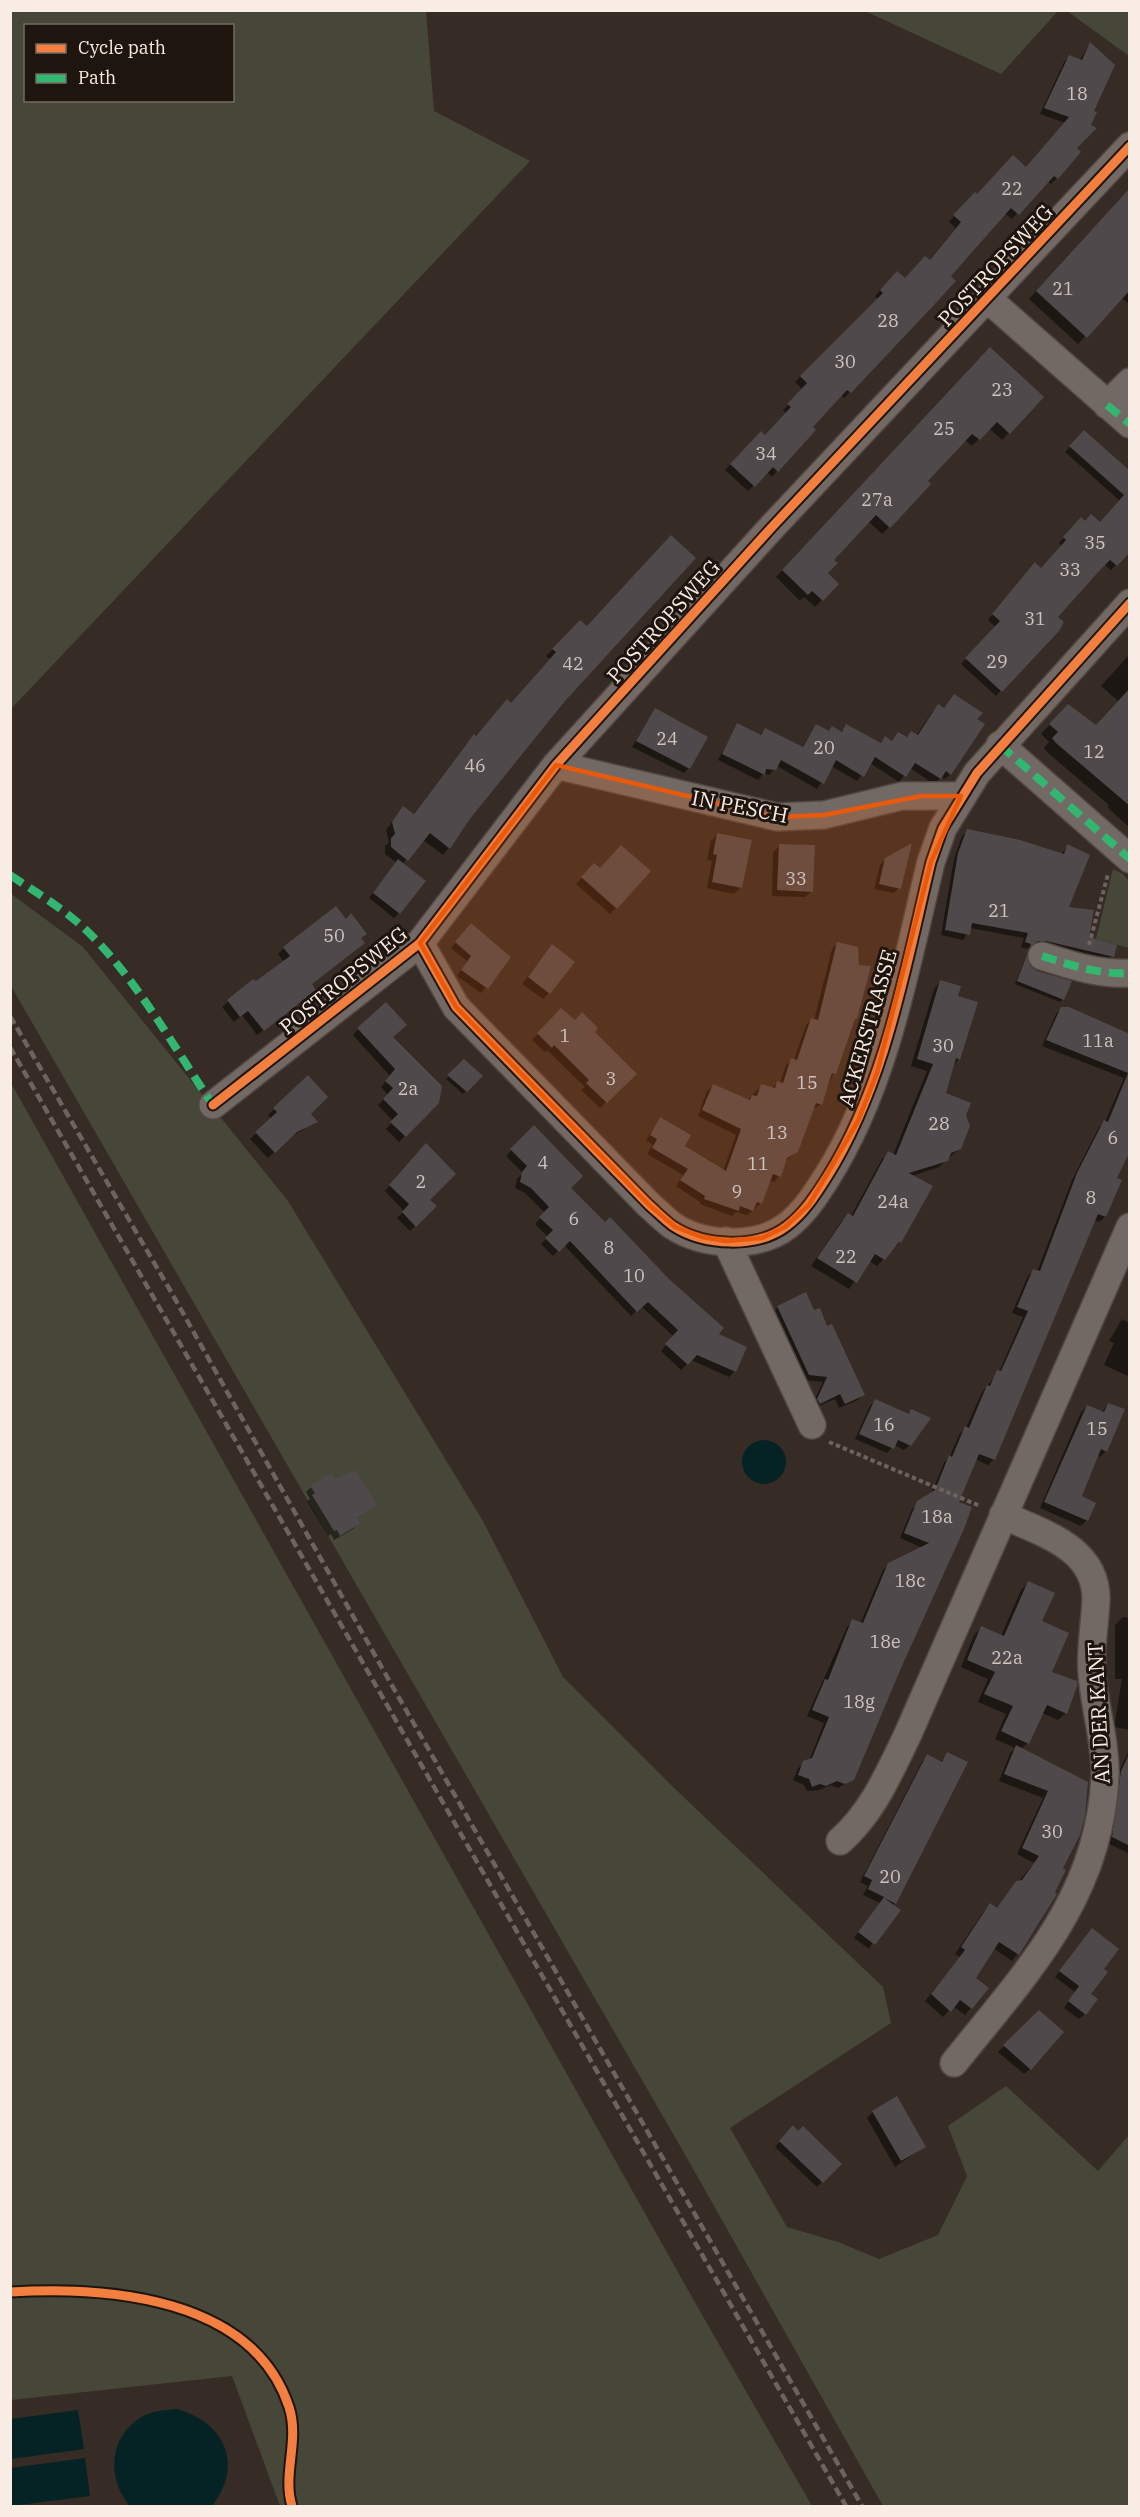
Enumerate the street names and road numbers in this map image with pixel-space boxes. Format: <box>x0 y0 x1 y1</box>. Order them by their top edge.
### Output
street label: POSTROPSWEG <box>931 198 1059 332</box>
street label: POSTROPSWEG <box>600 553 726 689</box>
street label: IN PESCH <box>689 783 791 829</box>
street label: POSTROPSWEG <box>273 920 413 1040</box>
street label: ACKERSTRASSE <box>831 946 903 1110</box>
street label: AN DER KANT <box>1080 1641 1116 1785</box>

